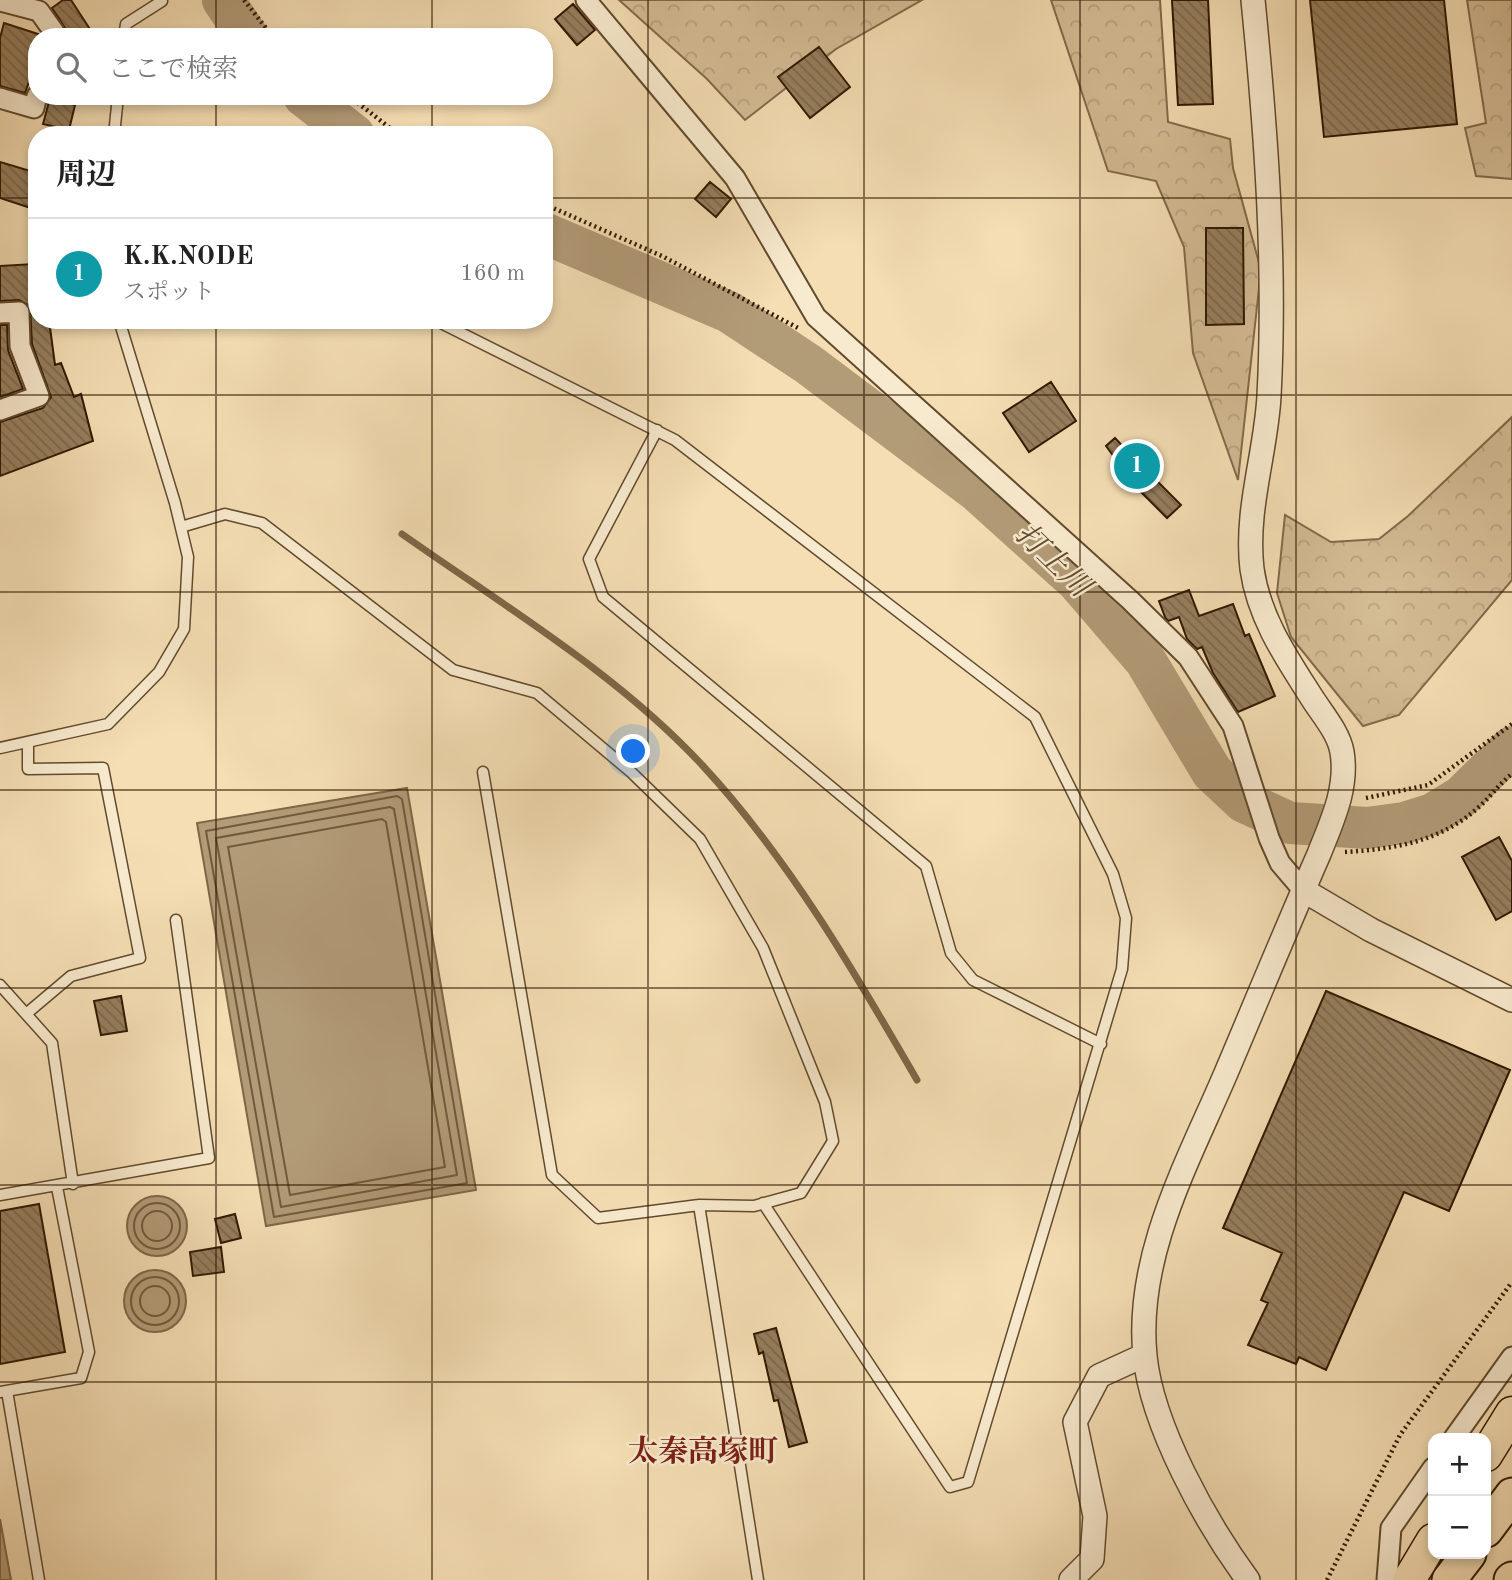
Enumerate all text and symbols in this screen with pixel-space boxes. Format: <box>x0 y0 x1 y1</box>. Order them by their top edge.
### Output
search box <box>28 28 553 105</box>
icon: search <box>52 48 90 86</box>
text: ここで検索 <box>108 57 238 83</box>
text: 周辺 <box>56 161 116 191</box>
text: K.K.NODE <box>123 244 253 270</box>
text: 1 <box>72 262 86 285</box>
text: 160 m <box>460 262 525 285</box>
text: スポット <box>123 281 215 304</box>
pin: 1 <box>1114 440 1160 492</box>
water label: 打上川 <box>1009 517 1099 605</box>
your location <box>616 734 650 768</box>
map controls <box>1428 1433 1491 1559</box>
button: + <box>1428 1433 1491 1496</box>
district label: 太秦高塚町 <box>628 1435 778 1468</box>
button: − <box>1428 1496 1491 1559</box>

